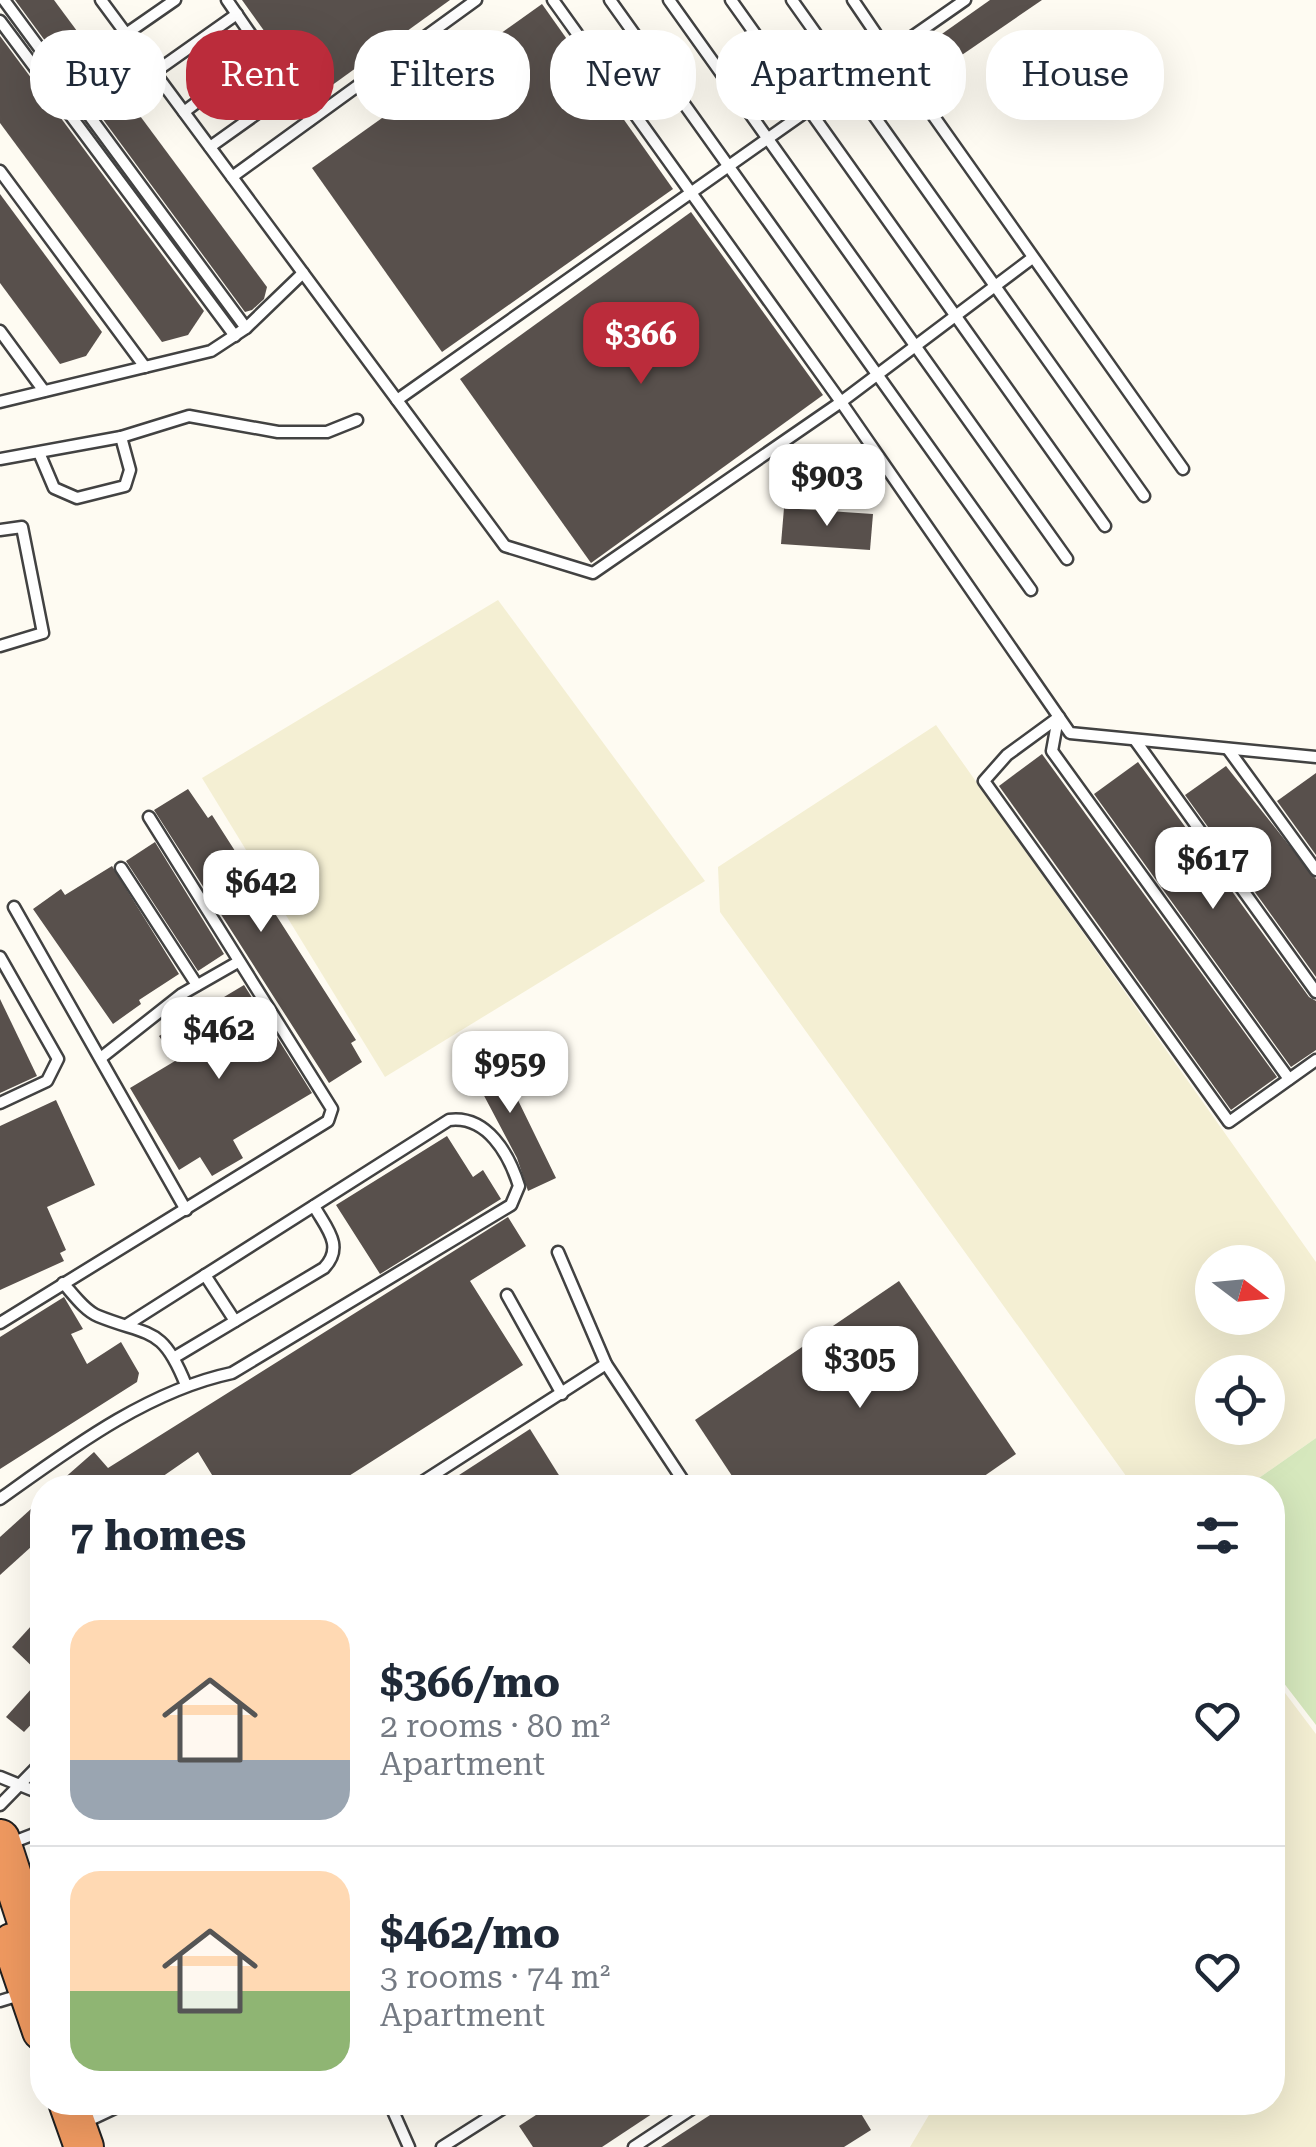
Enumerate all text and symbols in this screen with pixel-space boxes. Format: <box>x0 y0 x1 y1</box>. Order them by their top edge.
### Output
chip: Buy <box>30 30 166 120</box>
chip: Rent <box>186 30 334 120</box>
chip: Filters <box>354 30 530 120</box>
chip: New <box>550 30 696 120</box>
chip: Apartment <box>716 30 966 120</box>
chip: House <box>986 30 1164 120</box>
pin: $366 <box>582 302 700 387</box>
text: $366 <box>605 315 677 353</box>
pin: $903 <box>768 444 886 529</box>
text: $903 <box>791 457 863 495</box>
pin: $617 <box>1154 827 1272 912</box>
text: $617 <box>1177 840 1249 878</box>
pin: $642 <box>202 850 320 935</box>
text: $642 <box>225 863 297 901</box>
pin: $462 <box>160 997 278 1082</box>
text: $462 <box>183 1010 255 1048</box>
pin: $959 <box>451 1031 569 1116</box>
text: $959 <box>474 1044 546 1082</box>
north arrow <box>1195 1245 1285 1335</box>
map controls <box>1195 1245 1285 1445</box>
pin: $305 <box>801 1326 919 1411</box>
text: $305 <box>824 1339 896 1377</box>
button: locate <box>1195 1355 1285 1445</box>
icon: filters <box>1190 1508 1245 1563</box>
text: 7 homes <box>70 1511 246 1560</box>
text: $366/mo <box>380 1658 560 1707</box>
icon: home <box>150 1660 270 1780</box>
icon: heart <box>1190 1693 1245 1748</box>
text: 2 rooms · 80 m² <box>380 1707 610 1745</box>
text: Apartment <box>380 1745 545 1783</box>
text: $462/mo <box>380 1909 560 1958</box>
icon: home <box>150 1911 270 2031</box>
icon: heart <box>1190 1944 1245 1999</box>
text: 3 rooms · 74 m² <box>380 1958 610 1996</box>
text: Apartment <box>380 1996 545 2034</box>

